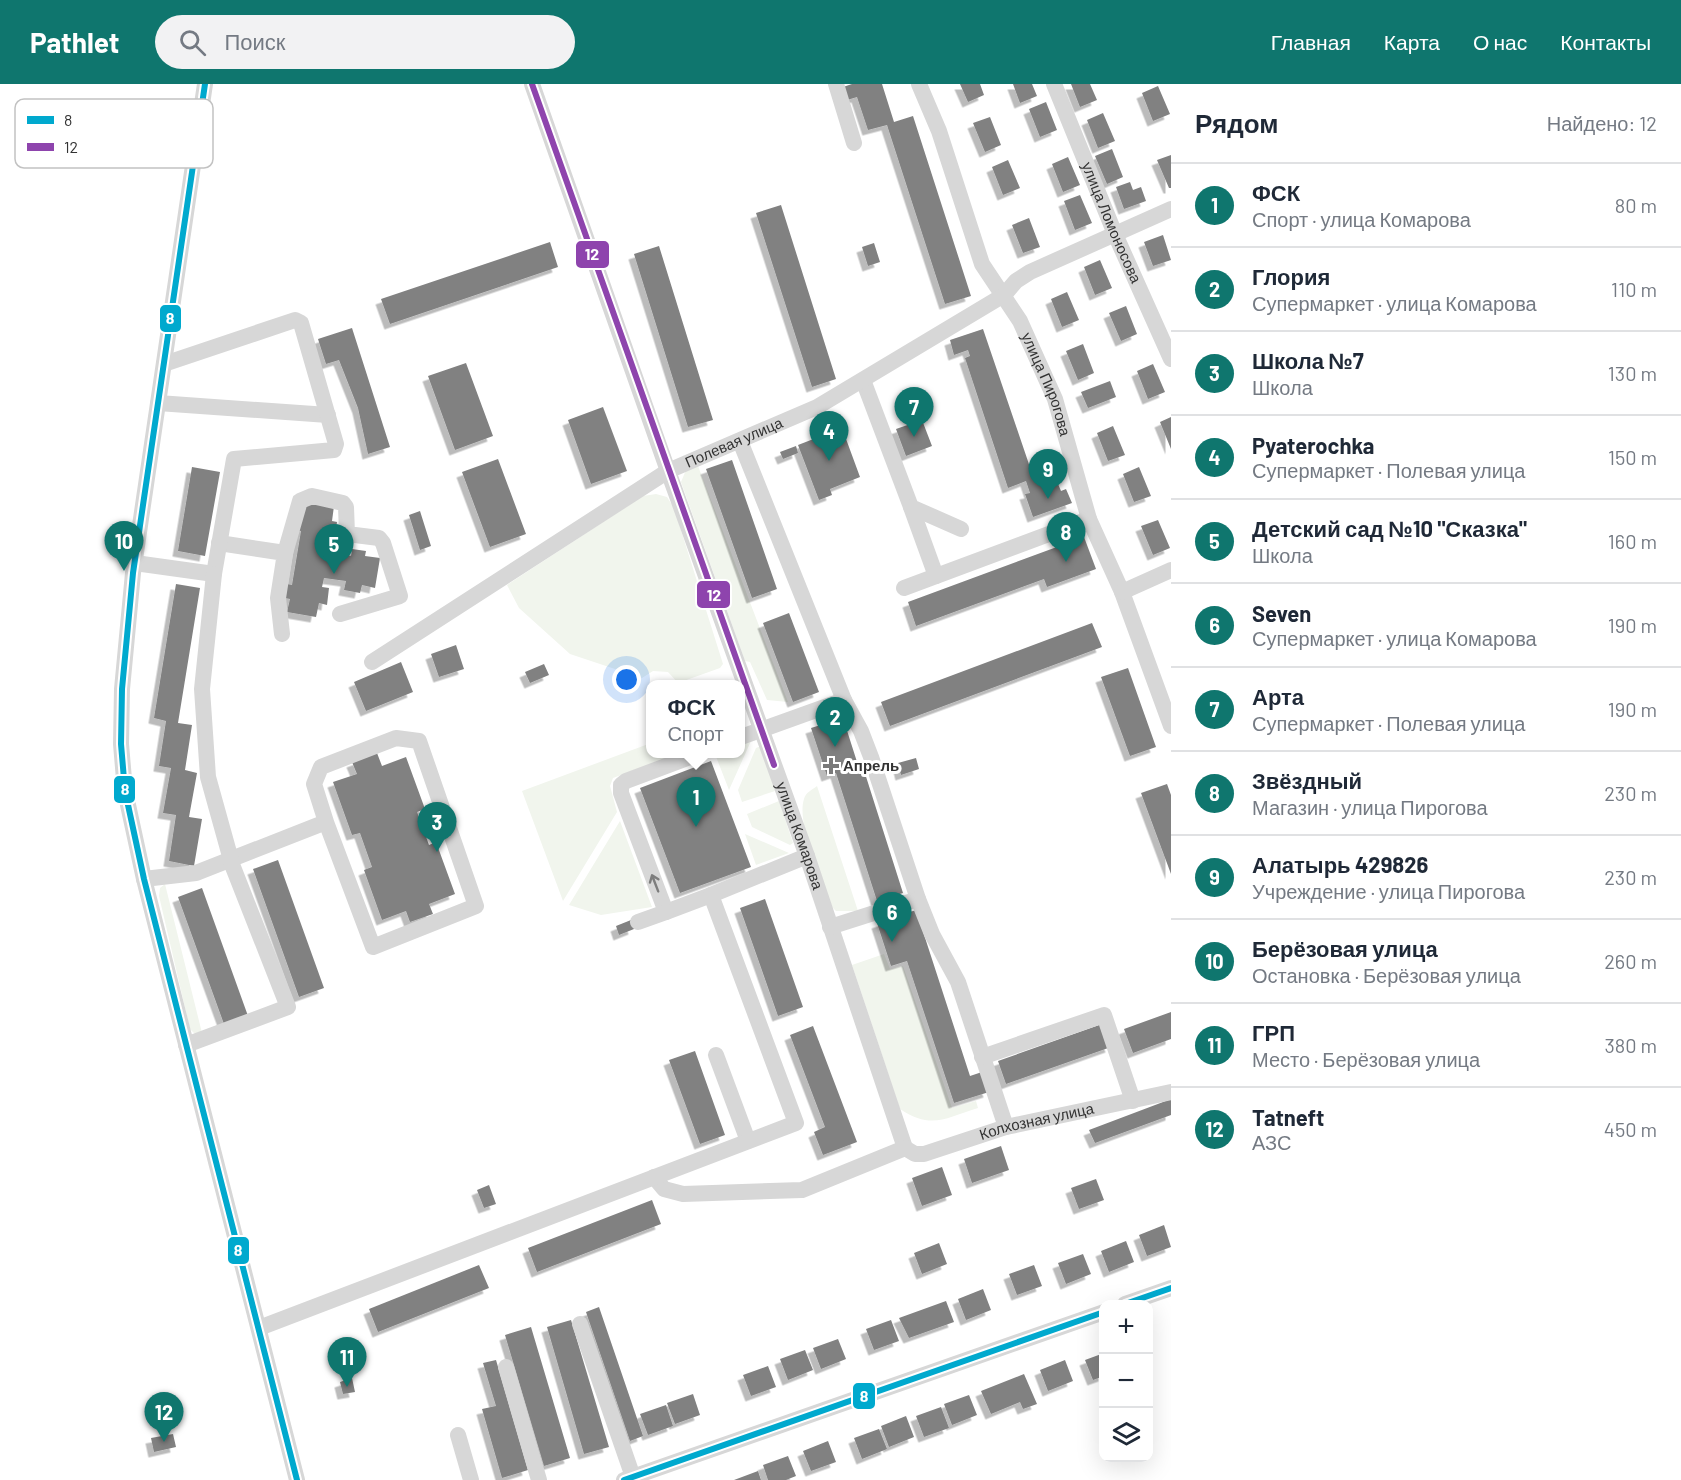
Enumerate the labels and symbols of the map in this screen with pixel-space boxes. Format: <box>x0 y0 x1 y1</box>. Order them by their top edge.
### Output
legend <box>15 99 213 168</box>
text: 8 <box>64 110 72 129</box>
text: 12 <box>64 137 78 156</box>
street label: улица Ломоносова <box>1079 159 1146 286</box>
line badge: 12 <box>575 240 610 269</box>
text: 12 <box>585 244 599 263</box>
line badge: 8 <box>159 304 182 333</box>
text: 8 <box>166 308 175 327</box>
street label: улица Пирогова <box>1018 329 1075 438</box>
pin: 7 <box>894 388 934 437</box>
pin: 4 <box>810 412 848 461</box>
street label: Полевая улица <box>682 413 786 471</box>
pin: 9 <box>1028 450 1068 499</box>
pin: 8 <box>1046 512 1086 562</box>
pin: 10 <box>104 522 144 571</box>
pin: 5 <box>314 524 354 574</box>
line badge: 12 <box>696 580 731 609</box>
text: 12 <box>707 585 721 604</box>
your location <box>612 665 641 694</box>
pin: 2 <box>816 698 854 747</box>
place label: Апрель <box>843 756 899 774</box>
marker: Апрель <box>824 759 838 773</box>
line badge: 8 <box>113 775 136 804</box>
pin: 1 <box>676 778 716 827</box>
text: 8 <box>121 779 130 798</box>
street label: улица Комарова <box>773 779 828 892</box>
pin: 3 <box>418 802 456 852</box>
one-way arrow <box>648 874 659 893</box>
pin: 6 <box>872 892 912 942</box>
street label: Колхозная улица <box>977 1099 1096 1143</box>
line badge: 8 <box>227 1236 250 1265</box>
text: 8 <box>234 1240 243 1259</box>
pin: 11 <box>328 1338 366 1387</box>
line badge: 8 <box>852 1382 876 1410</box>
text: 8 <box>860 1386 869 1405</box>
pin: 12 <box>144 1392 184 1442</box>

